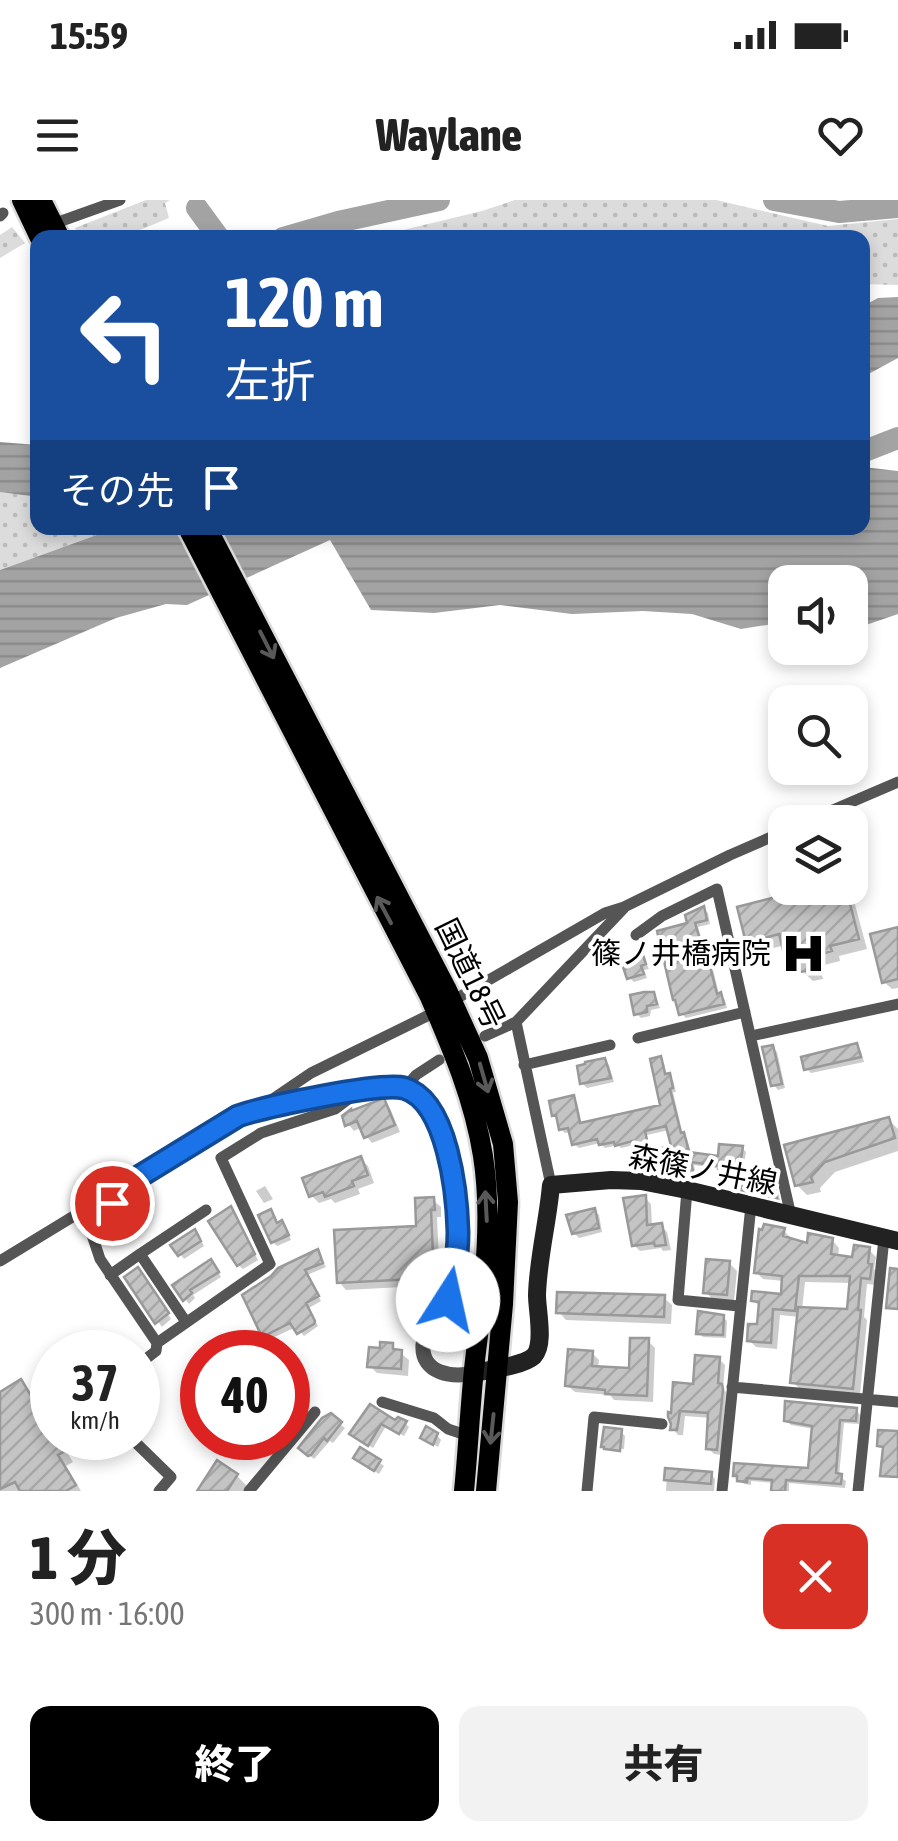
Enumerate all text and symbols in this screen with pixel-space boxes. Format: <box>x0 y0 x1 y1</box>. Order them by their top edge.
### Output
text: 15:59 <box>50 14 128 57</box>
icon: menu <box>30 108 85 163</box>
icon: heart <box>813 108 868 163</box>
text: Waylane <box>376 109 522 161</box>
text: 120 m <box>225 262 384 342</box>
icon: left <box>60 270 190 400</box>
text: 左折 <box>225 355 315 407</box>
icon: arrive <box>194 460 249 515</box>
text: その先 <box>60 469 174 512</box>
map controls <box>768 565 868 905</box>
button: sound <box>768 565 868 665</box>
one-way arrow <box>258 630 277 660</box>
button: search <box>768 685 868 785</box>
button: layers <box>768 805 868 905</box>
one-way arrow <box>374 896 393 926</box>
street label: 国道18号 <box>430 913 512 1034</box>
hospital icon: 篠ノ井橋病院 <box>780 930 828 978</box>
place label: 篠ノ井橋病院 <box>591 936 771 970</box>
one-way arrow <box>475 1061 494 1093</box>
street label: 森篠ノ井線 <box>626 1138 780 1200</box>
pin <box>70 1161 155 1246</box>
icon: arrive <box>85 1176 140 1231</box>
one-way arrow <box>476 1191 495 1223</box>
position arrow <box>396 1248 500 1352</box>
speed limit sign: 40 <box>180 1330 310 1460</box>
text: 37 <box>71 1354 118 1412</box>
text: km/h <box>70 1406 120 1434</box>
one-way arrow <box>482 1413 501 1445</box>
text: 1 分 <box>30 1523 126 1592</box>
button: close <box>763 1524 868 1629</box>
text: 300 m · 16:00 <box>30 1595 185 1632</box>
button: 終了 <box>30 1706 439 1821</box>
button: 共有 <box>459 1706 868 1821</box>

